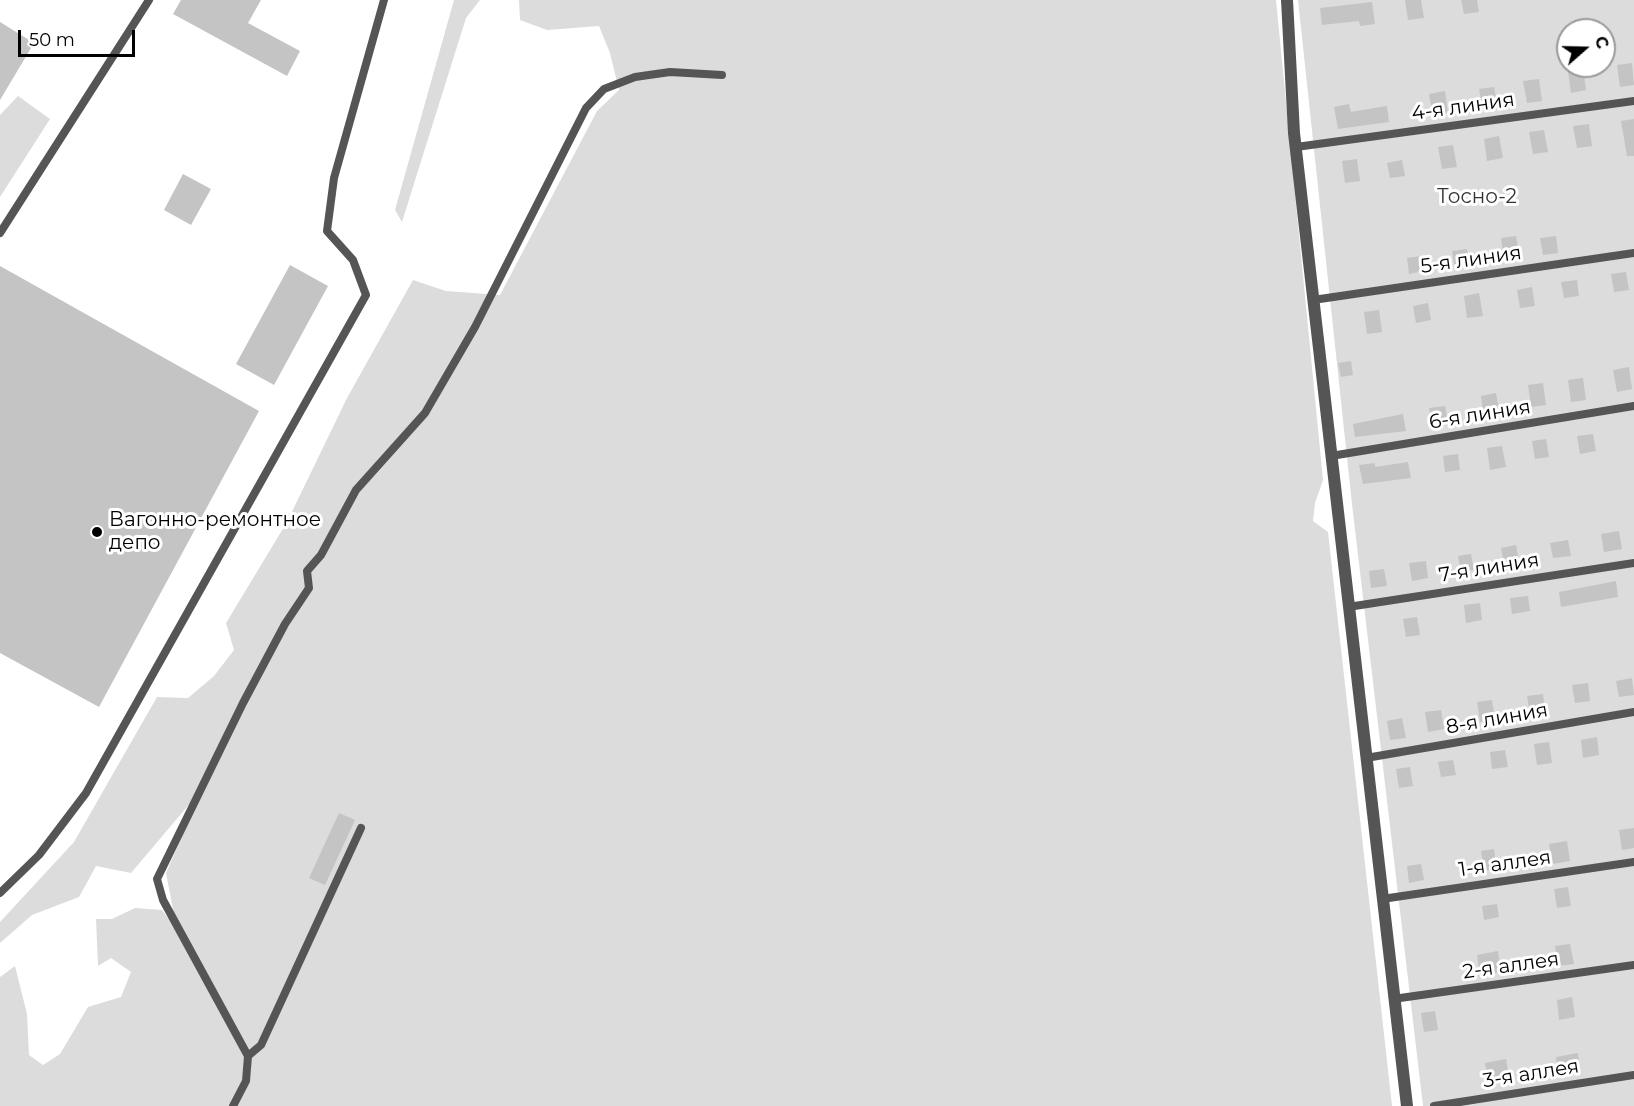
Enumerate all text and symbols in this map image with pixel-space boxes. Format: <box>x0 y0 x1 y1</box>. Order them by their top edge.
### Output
scale bar <box>21 18 138 56</box>
north arrow <box>1556 18 1616 78</box>
text: 50 m <box>29 29 75 51</box>
text: С <box>1591 34 1612 51</box>
street label: 4-я линия <box>1410 88 1516 126</box>
park label: Тосно-2 <box>1437 185 1517 209</box>
street label: 5-я линия <box>1419 241 1523 279</box>
street label: 6-я линия <box>1427 395 1533 435</box>
place label: Вагонно-ремонтное депо <box>109 508 321 555</box>
marker: Вагонно-ремонтное депо <box>90 525 104 539</box>
street label: 7-я линия <box>1437 548 1541 588</box>
street label: 8-я линия <box>1444 698 1550 740</box>
street label: 1-я аллея <box>1457 846 1553 882</box>
street label: 2-я аллея <box>1461 947 1561 985</box>
street label: 3-я аллея <box>1481 1055 1581 1093</box>

